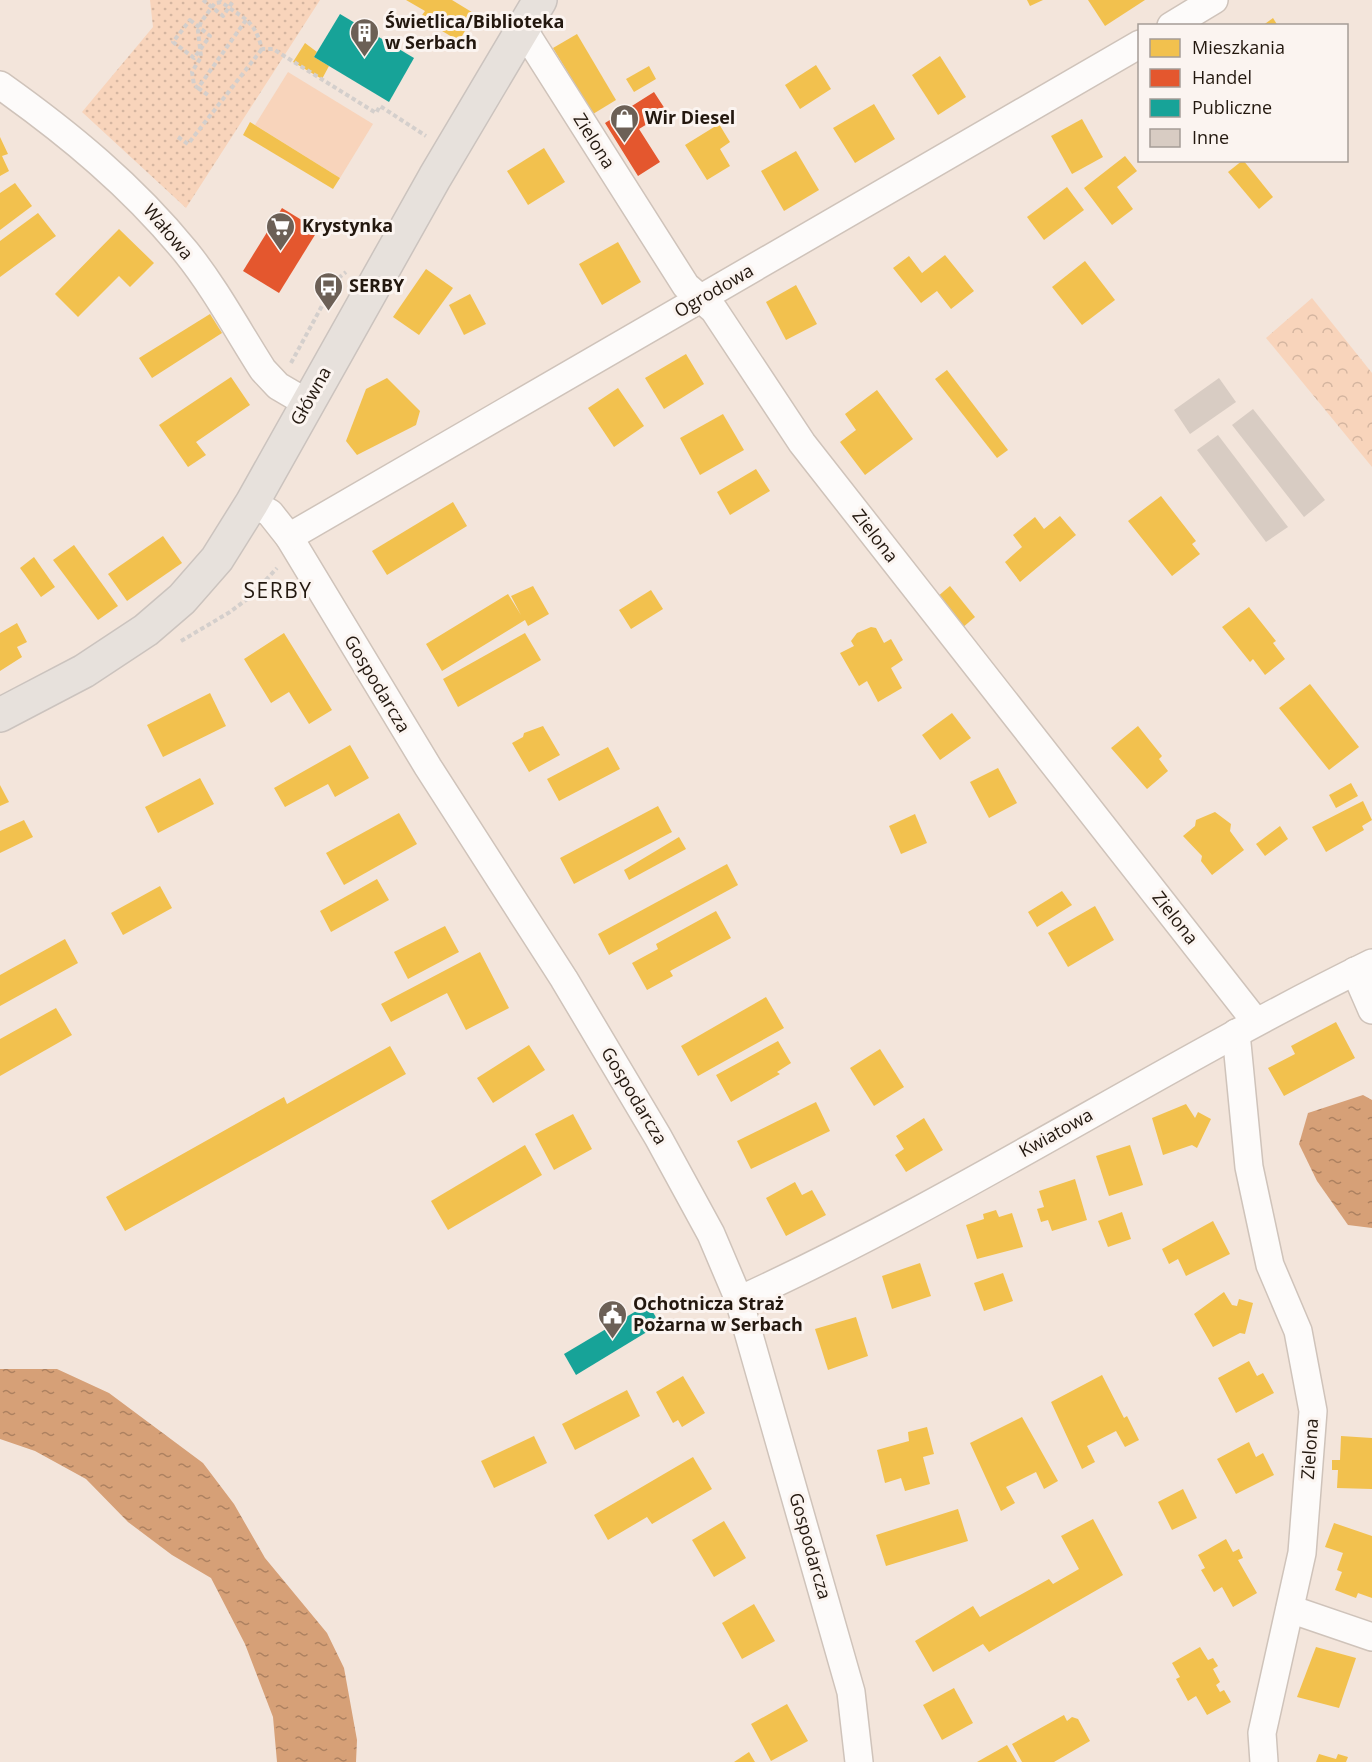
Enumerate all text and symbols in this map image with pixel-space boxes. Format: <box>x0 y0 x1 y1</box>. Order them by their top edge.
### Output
place label: Świetlica/Biblioteka w Serbach <box>385 9 564 54</box>
building icon: Świetlica/Biblioteka w Serbach <box>348 16 380 58</box>
legend <box>1138 24 1348 162</box>
text: Mieszkania <box>1192 35 1285 59</box>
text: Handel <box>1192 65 1252 89</box>
text: Publiczne <box>1192 95 1272 119</box>
shop icon: Wir Diesel <box>608 102 640 144</box>
place label: Wir Diesel <box>645 105 735 129</box>
street label: Zielona <box>568 108 621 173</box>
text: Inne <box>1192 125 1229 149</box>
street label: Wałowa <box>138 198 199 264</box>
supermarket icon: Krystynka <box>265 210 297 252</box>
place label: Krystynka <box>302 213 393 237</box>
street label: Ogrodowa <box>670 258 757 322</box>
bus stop icon: SERBY <box>312 270 344 312</box>
place label: SERBY <box>349 273 405 297</box>
street label: Główna <box>284 362 336 429</box>
street label: Zielona <box>847 504 904 567</box>
district label: SERBY <box>244 576 312 604</box>
street label: Gospodarcza <box>339 630 416 737</box>
street label: Zielona <box>1147 886 1204 949</box>
street label: Gospodarcza <box>596 1042 673 1149</box>
street label: Kwiatowa <box>1014 1102 1097 1162</box>
place label: Ochotnicza Straż Pożarna w Serbach <box>633 1291 803 1336</box>
public building icon: Ochotnicza Straż Pożarna w Serbach <box>596 1298 628 1340</box>
street label: Zielona <box>1295 1417 1323 1480</box>
street label: Gospodarcza <box>784 1490 838 1602</box>

